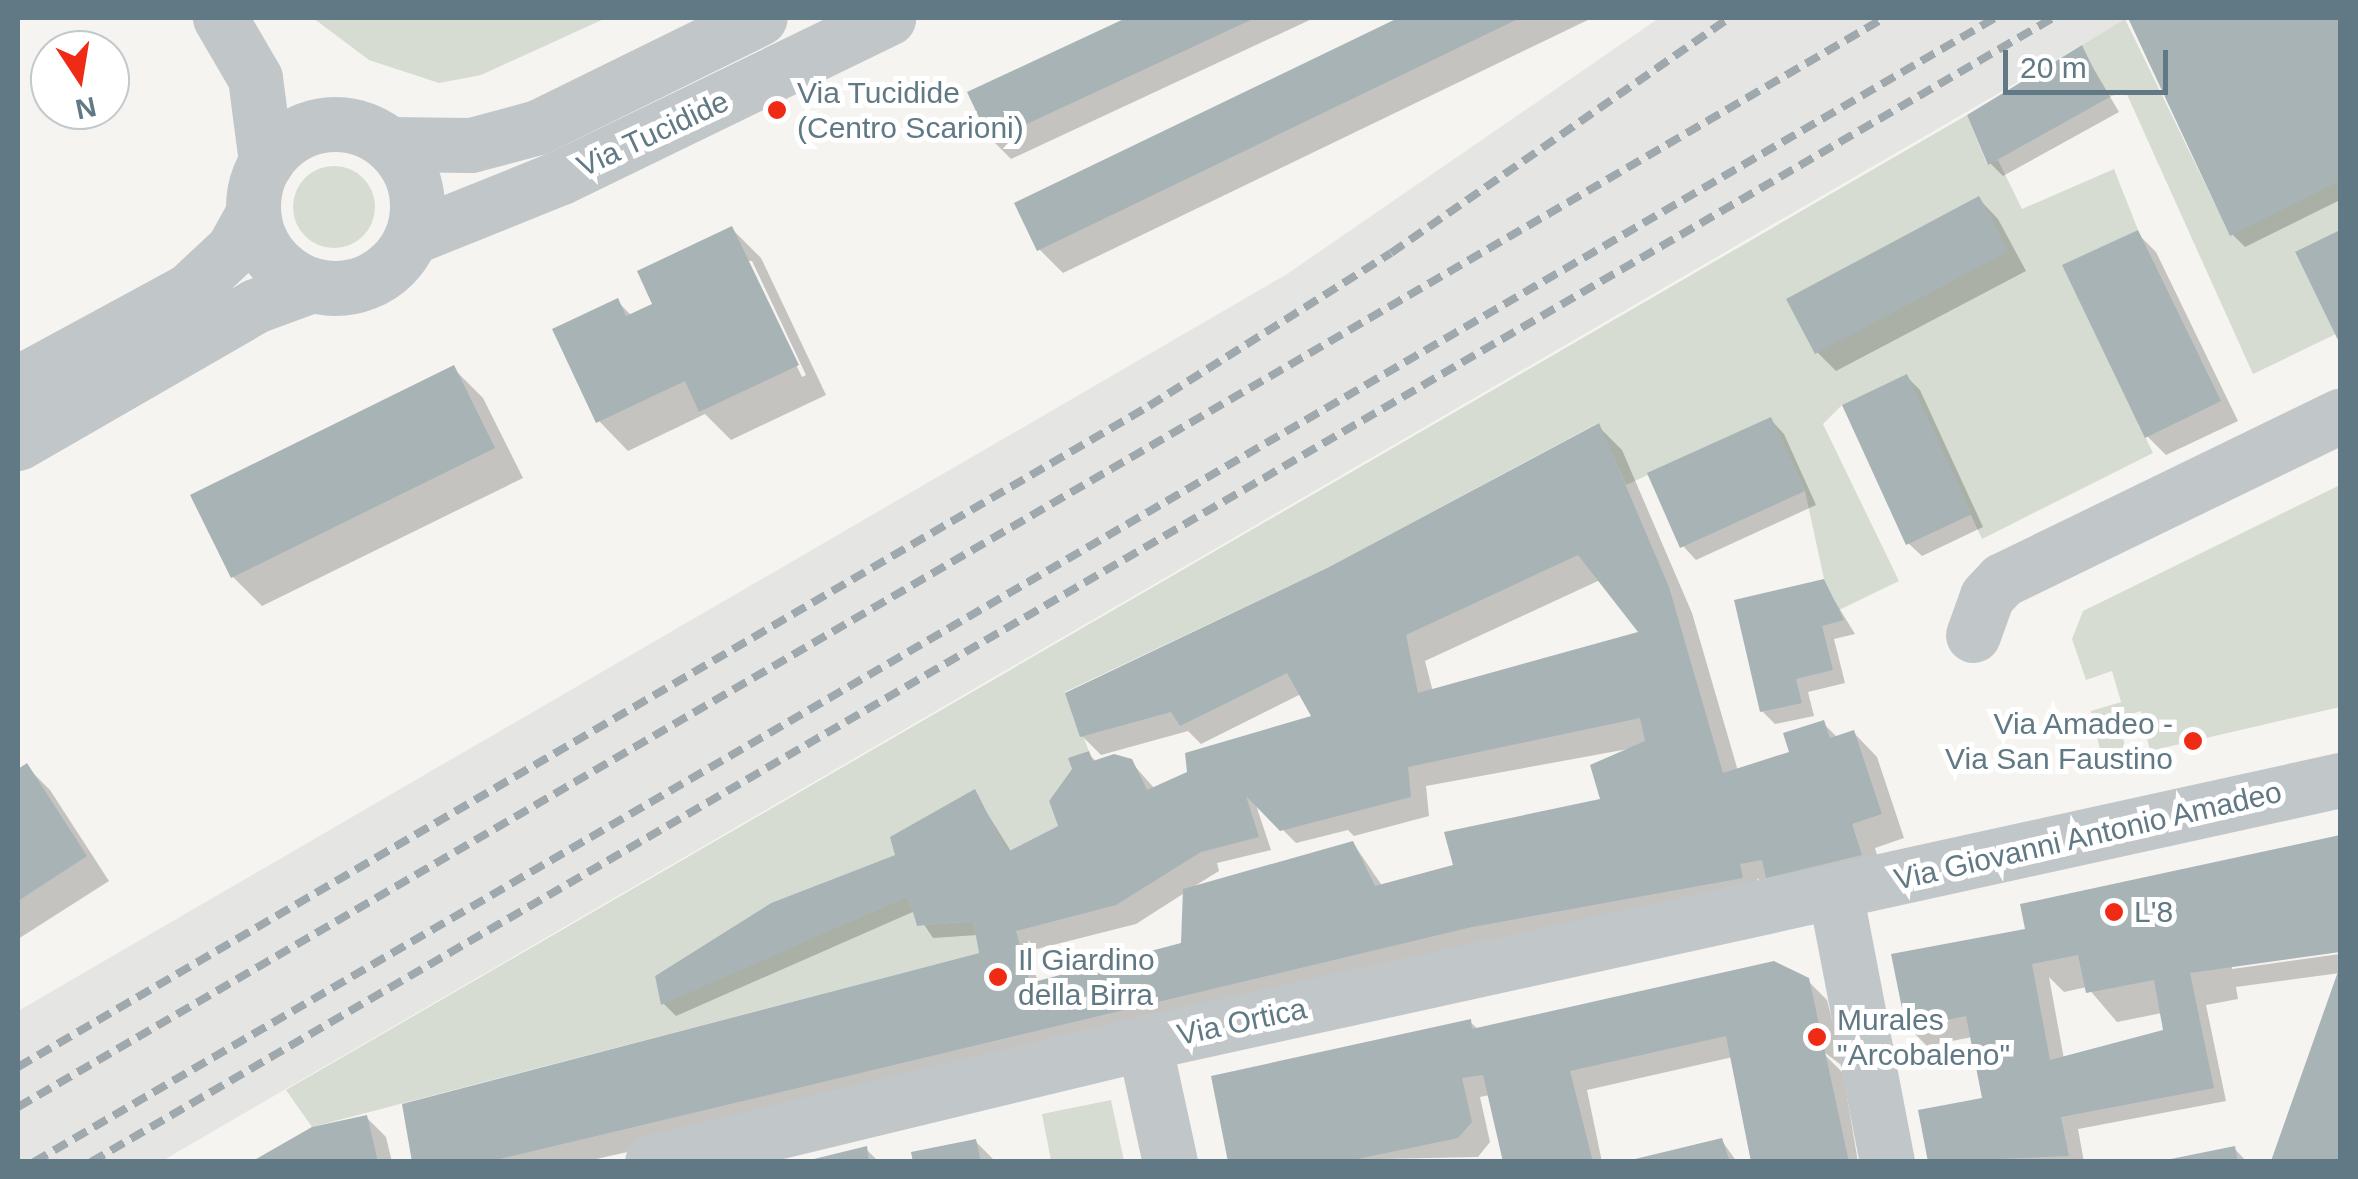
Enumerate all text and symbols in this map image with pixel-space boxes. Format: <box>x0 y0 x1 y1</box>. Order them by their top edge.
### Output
north arrow <box>30 30 130 130</box>
scale bar <box>2008 30 2173 92</box>
text: 20 m <box>2020 51 2087 84</box>
place label: Via Tucidide (Centro Scarioni) <box>797 75 1024 146</box>
street label: Via Tucidide <box>571 83 735 185</box>
text: N <box>73 91 99 125</box>
marker: Via Tucidide (Centro Scarioni) <box>766 99 788 121</box>
place label: Via Amadeo - Via San Faustino <box>1945 706 2173 776</box>
marker: Via Amadeo - Via San Faustino <box>2182 730 2204 752</box>
street label: Via Giovanni Antonio Amadeo <box>1889 774 2287 898</box>
place label: L'8 <box>2134 894 2173 930</box>
marker: L'8 <box>2103 901 2125 923</box>
place label: Il Giardino della Birra <box>1018 942 1155 1012</box>
marker: Il Giardino della Birra <box>987 966 1009 988</box>
street label: Via Ortica <box>1174 991 1310 1053</box>
place label: Murales "Arcobaleno" <box>1837 1002 2010 1072</box>
marker: Murales "Arcobaleno" <box>1806 1026 1828 1048</box>

